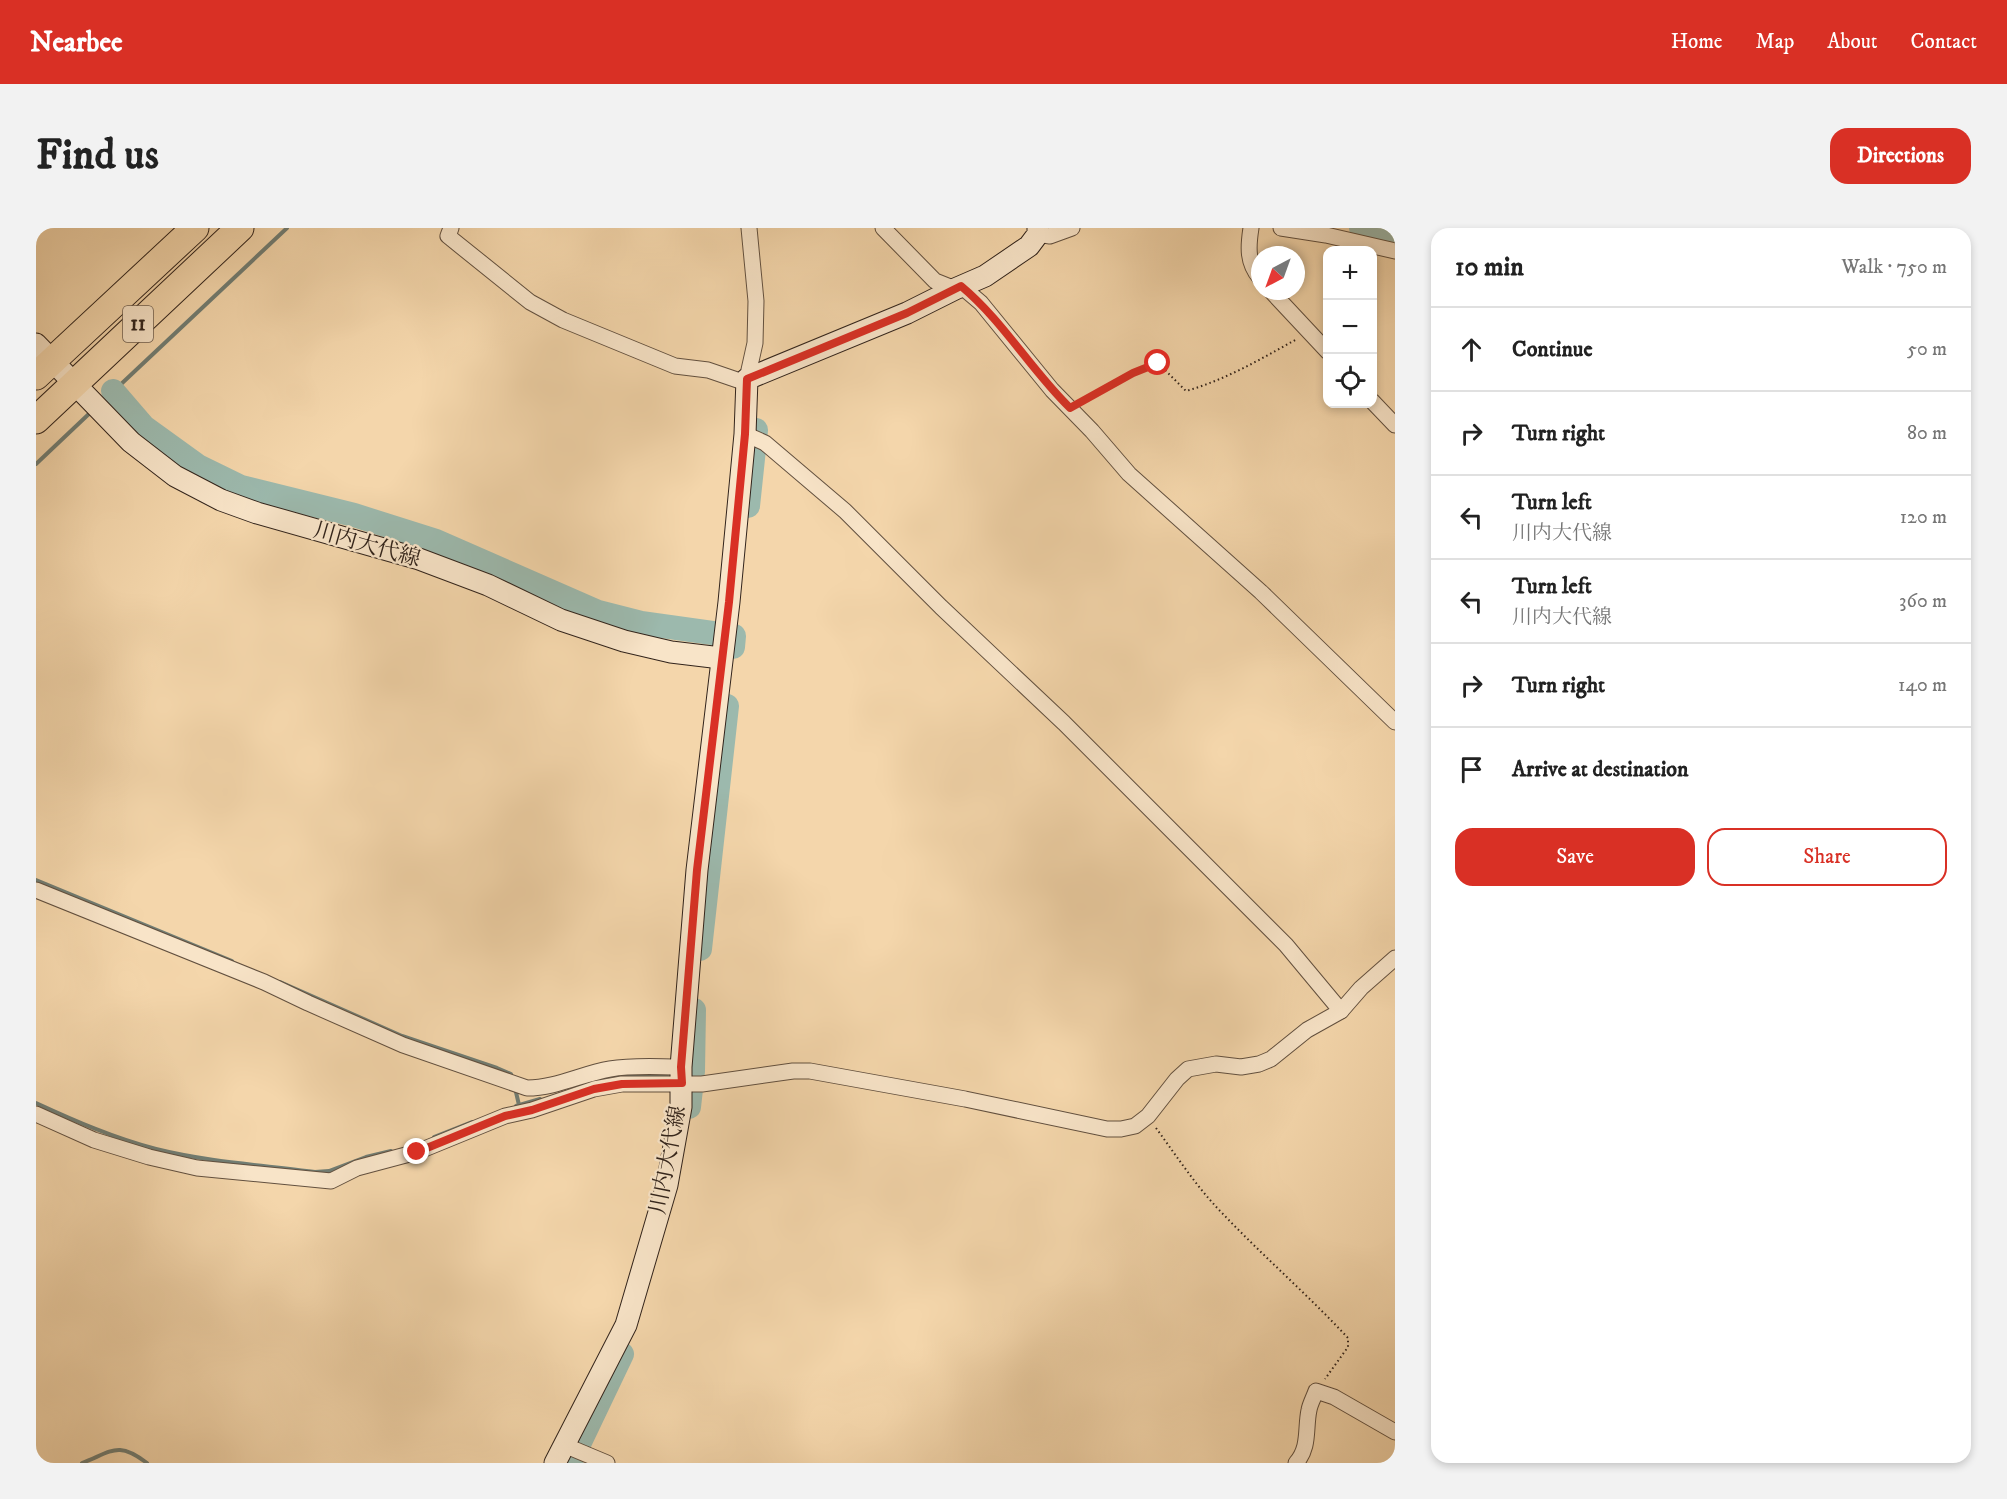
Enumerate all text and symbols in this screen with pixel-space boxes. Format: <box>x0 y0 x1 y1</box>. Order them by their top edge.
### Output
text: Nearbee <box>30 25 123 60</box>
text: Home <box>1671 29 1723 55</box>
text: Map <box>1756 29 1794 55</box>
text: About <box>1827 29 1878 55</box>
text: Contact <box>1911 29 1977 55</box>
button: Directions <box>1830 128 1971 184</box>
text: Find us <box>36 130 159 182</box>
north arrow <box>1251 246 1305 300</box>
map controls <box>1323 246 1377 408</box>
button: + <box>1323 246 1377 300</box>
text: 10 min <box>1455 251 1524 284</box>
text: Walk · 750 m <box>1842 255 1947 280</box>
button: − <box>1323 300 1377 354</box>
road number: 11 <box>123 306 153 342</box>
icon: ahead <box>1455 333 1488 366</box>
text: Continue <box>1512 336 1593 363</box>
text: 50 m <box>1907 337 1947 362</box>
route start <box>1144 349 1170 375</box>
button: locate <box>1323 354 1377 408</box>
icon: right <box>1455 417 1488 450</box>
text: Turn right <box>1512 420 1605 447</box>
text: 80 m <box>1907 421 1947 446</box>
text: Turn left <box>1512 489 1592 516</box>
icon: left <box>1455 501 1488 534</box>
text: 120 m <box>1900 505 1947 530</box>
street label: 川内大代線 <box>310 517 424 573</box>
text: 川内大代線 <box>1512 521 1612 546</box>
text: Turn left <box>1512 573 1592 600</box>
icon: left <box>1455 585 1488 618</box>
text: 360 m <box>1899 589 1947 614</box>
text: 川内大代線 <box>1512 605 1612 630</box>
icon: right <box>1455 669 1488 702</box>
text: Turn right <box>1512 672 1605 699</box>
text: 140 m <box>1898 673 1947 698</box>
icon: arrive <box>1455 753 1488 786</box>
text: Arrive at destination <box>1512 756 1689 783</box>
button: Save <box>1455 828 1695 886</box>
button: Share <box>1707 828 1947 886</box>
street label: 川内大代線 <box>644 1103 692 1217</box>
route end <box>403 1138 429 1164</box>

